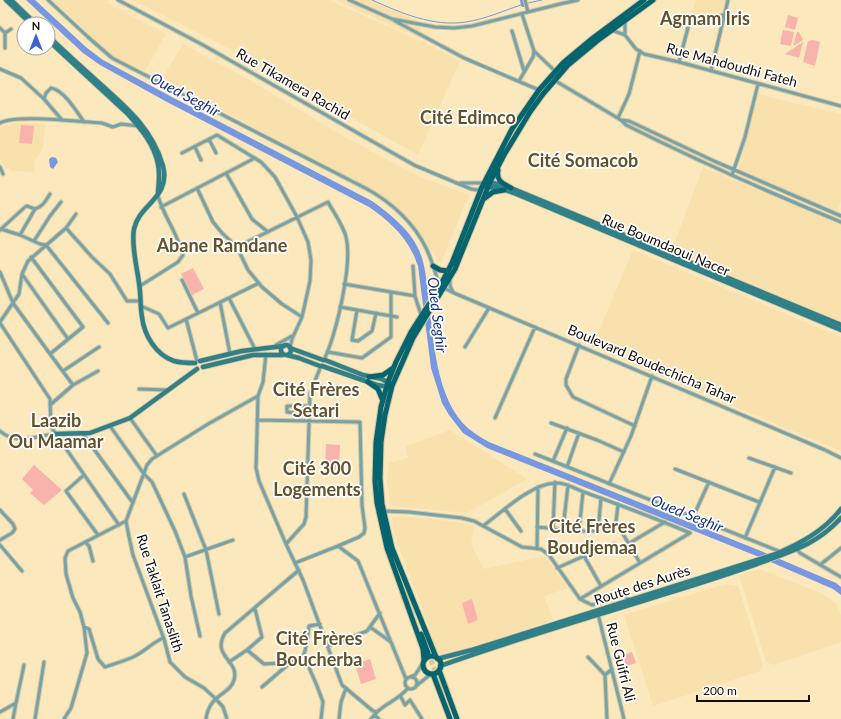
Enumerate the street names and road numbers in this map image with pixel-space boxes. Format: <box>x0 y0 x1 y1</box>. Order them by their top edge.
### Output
street label: Rue Mahdoudhi Fateh <box>665 39 800 90</box>
street label: Rue Tikamera Rachid <box>233 44 353 123</box>
street label: Rue Boumdaoui Nacer <box>600 210 733 279</box>
street label: Boulevard Boudechicha Tahar <box>565 320 739 407</box>
street label: Rue Taklait Tanaslith <box>133 532 188 654</box>
street label: Route des Aurès <box>592 561 692 608</box>
street label: Rue Guifri Ali <box>603 620 640 703</box>

